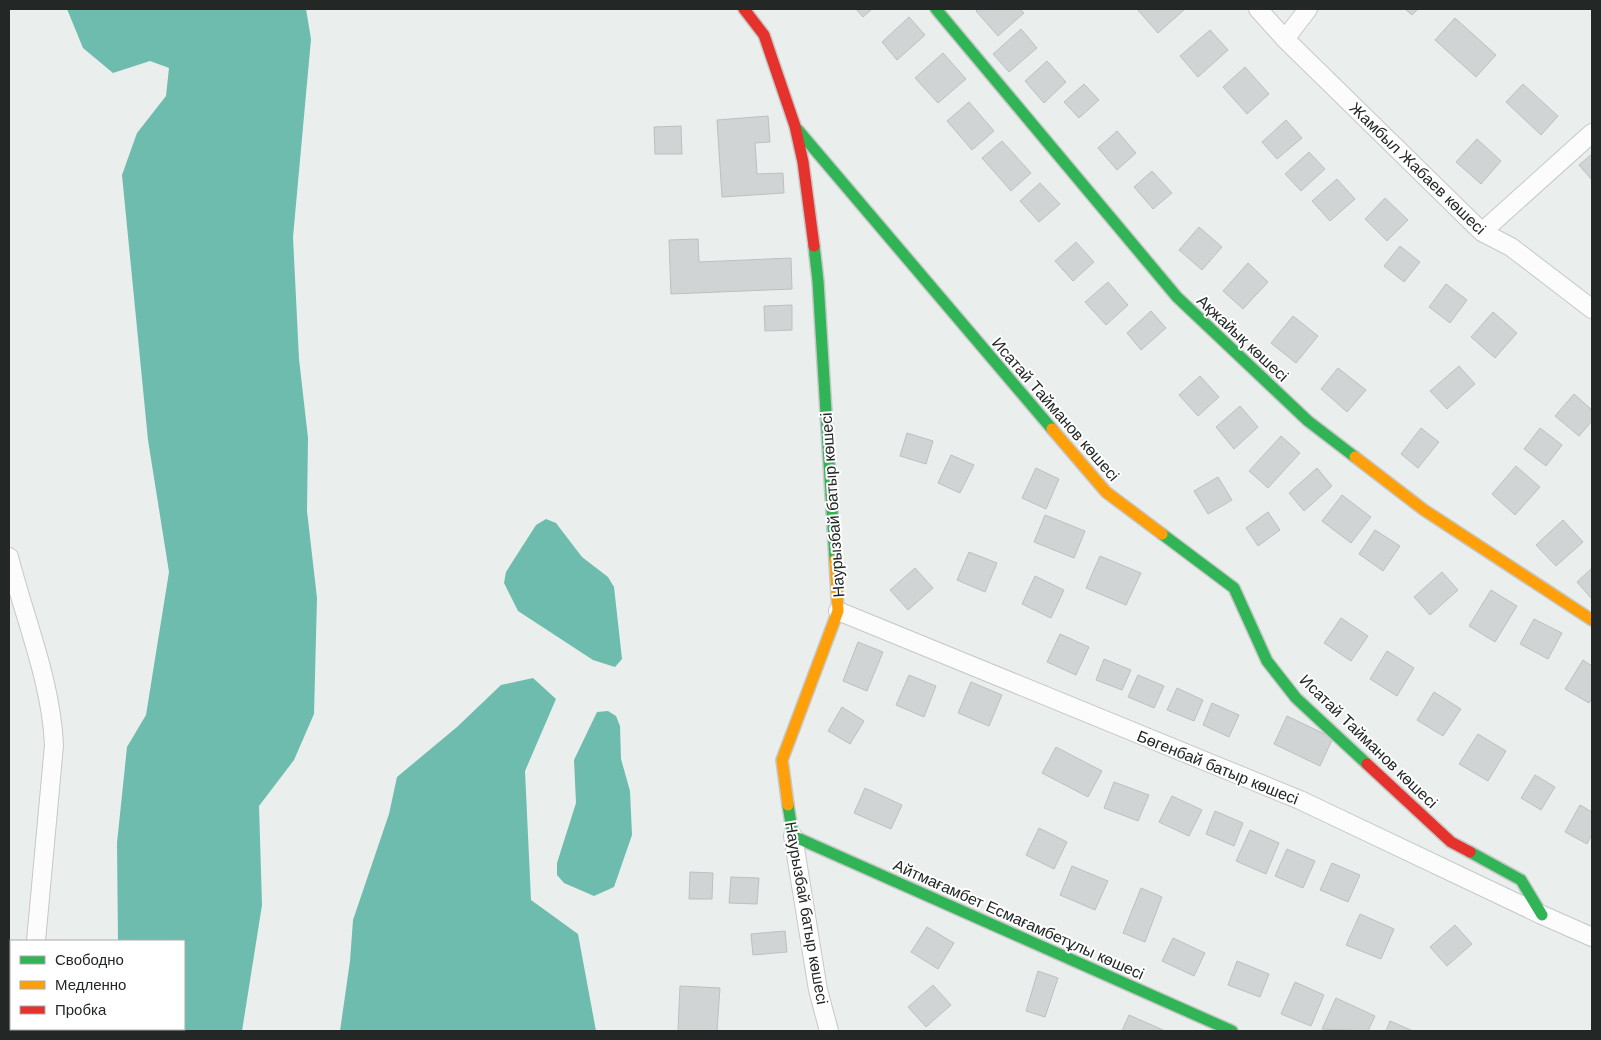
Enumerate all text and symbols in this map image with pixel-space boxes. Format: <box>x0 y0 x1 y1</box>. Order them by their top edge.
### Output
street label: Жамбыл Жабаев көшесі <box>1346 99 1489 238</box>
street label: Ақжайық көшесі <box>1194 292 1292 385</box>
street label: Исатай Тайманов көшесі <box>989 334 1122 484</box>
street label: Наурызбай батыр көшесі <box>818 412 847 598</box>
street label: Исатай Тайманов көшесі <box>1297 671 1441 811</box>
street label: Бөгенбай батыр көшесі <box>1135 727 1301 808</box>
street label: Наурызбай батыр көшесі <box>782 820 831 1006</box>
street label: Айтмағамбет Есмағамбетұлы көшесі <box>891 856 1147 983</box>
legend <box>10 940 185 1030</box>
text: Свободно <box>55 951 124 968</box>
text: Медленно <box>55 976 126 993</box>
text: Пробка <box>55 1001 107 1018</box>

